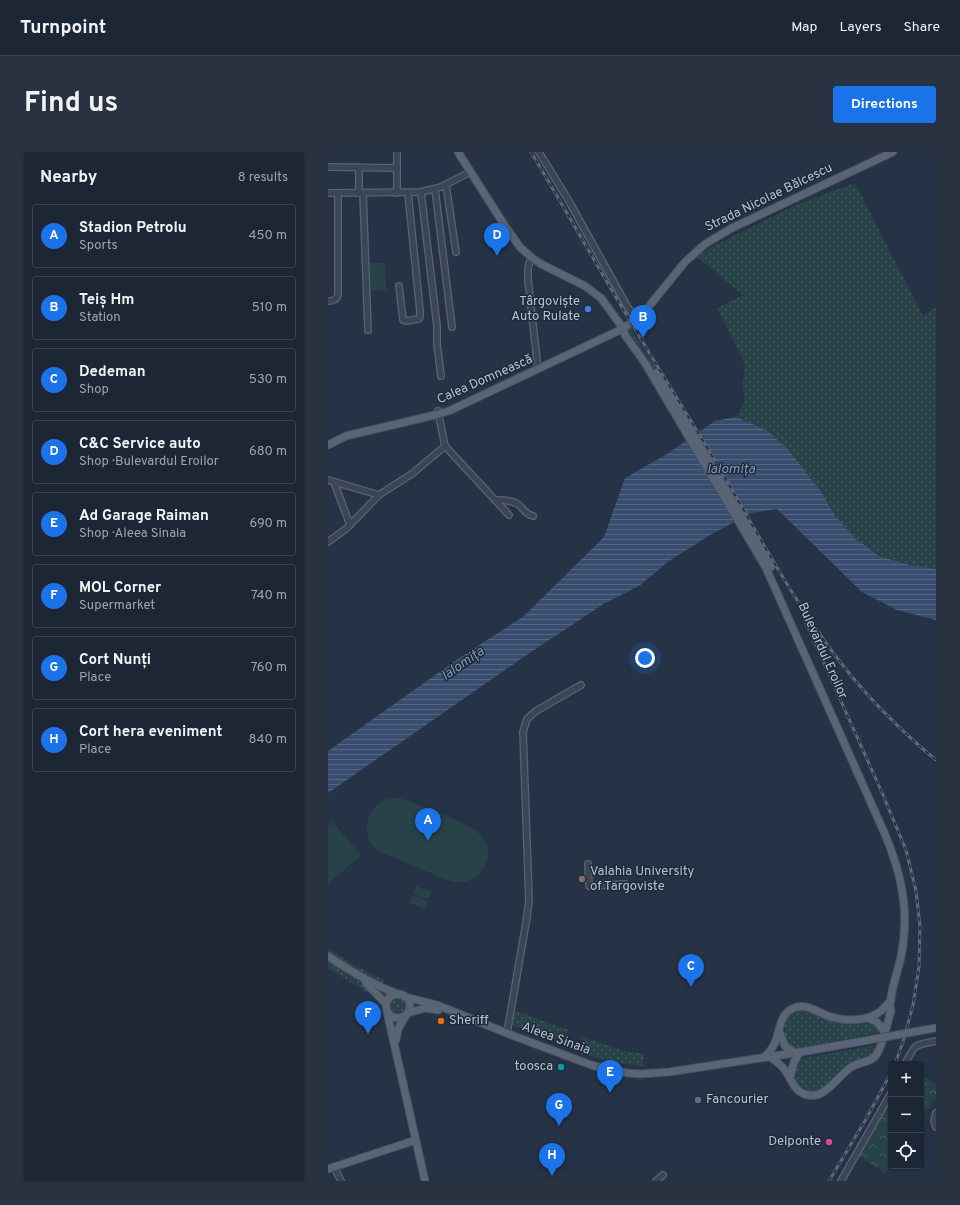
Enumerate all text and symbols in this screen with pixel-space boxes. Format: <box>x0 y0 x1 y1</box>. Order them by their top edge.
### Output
text: Turnpoint <box>20 16 106 40</box>
text: Map <box>791 19 817 36</box>
text: Layers <box>839 19 881 36</box>
text: Share <box>903 19 940 36</box>
text: Find us <box>24 86 118 122</box>
button: Directions <box>833 86 936 123</box>
street label: Strada Nicolae Bălcescu <box>703 160 835 236</box>
text: Nearby <box>40 167 97 189</box>
text: 8 results <box>238 170 288 186</box>
text: Stadion Petrolu <box>79 219 187 238</box>
pin: D <box>484 223 510 256</box>
text: A <box>49 228 59 244</box>
text: 450 m <box>248 228 287 244</box>
text: Sports <box>79 238 118 254</box>
text: Teiș Hm <box>79 291 134 310</box>
place label: Târgoviște Auto Rulate <box>511 294 580 325</box>
text: B <box>50 300 58 316</box>
text: 510 m <box>252 300 287 316</box>
marker: Târgoviște Auto Rulate <box>583 304 593 314</box>
pin: B <box>630 305 656 338</box>
text: Station <box>79 310 121 326</box>
street label: Calea Domnească <box>435 352 535 408</box>
text: Dedeman <box>79 363 146 382</box>
text: C <box>50 372 58 388</box>
text: 530 m <box>249 372 287 388</box>
text: Shop <box>79 382 109 398</box>
text: C&C Service auto <box>79 435 201 454</box>
text: D <box>49 444 59 460</box>
text: 680 m <box>249 444 287 460</box>
text: Shop · Bulevardul Eroilor <box>79 454 219 470</box>
water label: Ialomița <box>707 461 756 478</box>
text: Ad Garage Raiman <box>79 507 209 526</box>
text: E <box>50 516 58 532</box>
text: 690 m <box>250 516 287 532</box>
text: Shop · Aleea Sinaia <box>79 526 186 542</box>
text: MOL Corner <box>79 579 161 598</box>
text: F <box>50 588 58 604</box>
text: 740 m <box>251 588 287 604</box>
text: Supermarket <box>79 598 155 614</box>
street label: Bulevardul Eroilor <box>794 600 850 702</box>
water label: Ialomița <box>438 643 488 685</box>
your location <box>635 648 655 668</box>
text: Cort Nunți <box>79 651 151 670</box>
text: G <box>50 660 58 676</box>
text: 760 m <box>251 660 287 676</box>
text: Place <box>79 670 111 686</box>
text: Cort hera eveniment <box>79 723 222 742</box>
text: H <box>49 732 59 748</box>
text: 840 m <box>249 732 287 748</box>
text: Place <box>79 742 111 758</box>
pin: A <box>415 808 441 841</box>
place label: Valahia University of Targoviste <box>590 864 694 895</box>
marker: Valahia University of Targoviste <box>577 874 587 884</box>
pin: C <box>678 954 704 987</box>
pin: F <box>355 1001 381 1034</box>
place label: Sheriff <box>449 1013 489 1029</box>
marker: Sheriff <box>436 1016 446 1026</box>
street label: Aleea Sinaia <box>520 1019 592 1059</box>
place label: toosca <box>514 1059 553 1075</box>
pin: E <box>597 1060 623 1093</box>
map controls <box>888 1061 924 1169</box>
button: + <box>888 1061 924 1097</box>
marker: toosca <box>556 1062 566 1072</box>
place label: Fancourier <box>706 1092 769 1108</box>
pin: G <box>546 1093 572 1126</box>
marker: Fancourier <box>693 1095 703 1105</box>
button: − <box>888 1097 924 1133</box>
button: locate <box>888 1133 924 1169</box>
place label: Delponte <box>768 1134 821 1150</box>
marker: Delponte <box>824 1137 834 1147</box>
pin: H <box>539 1143 565 1176</box>

